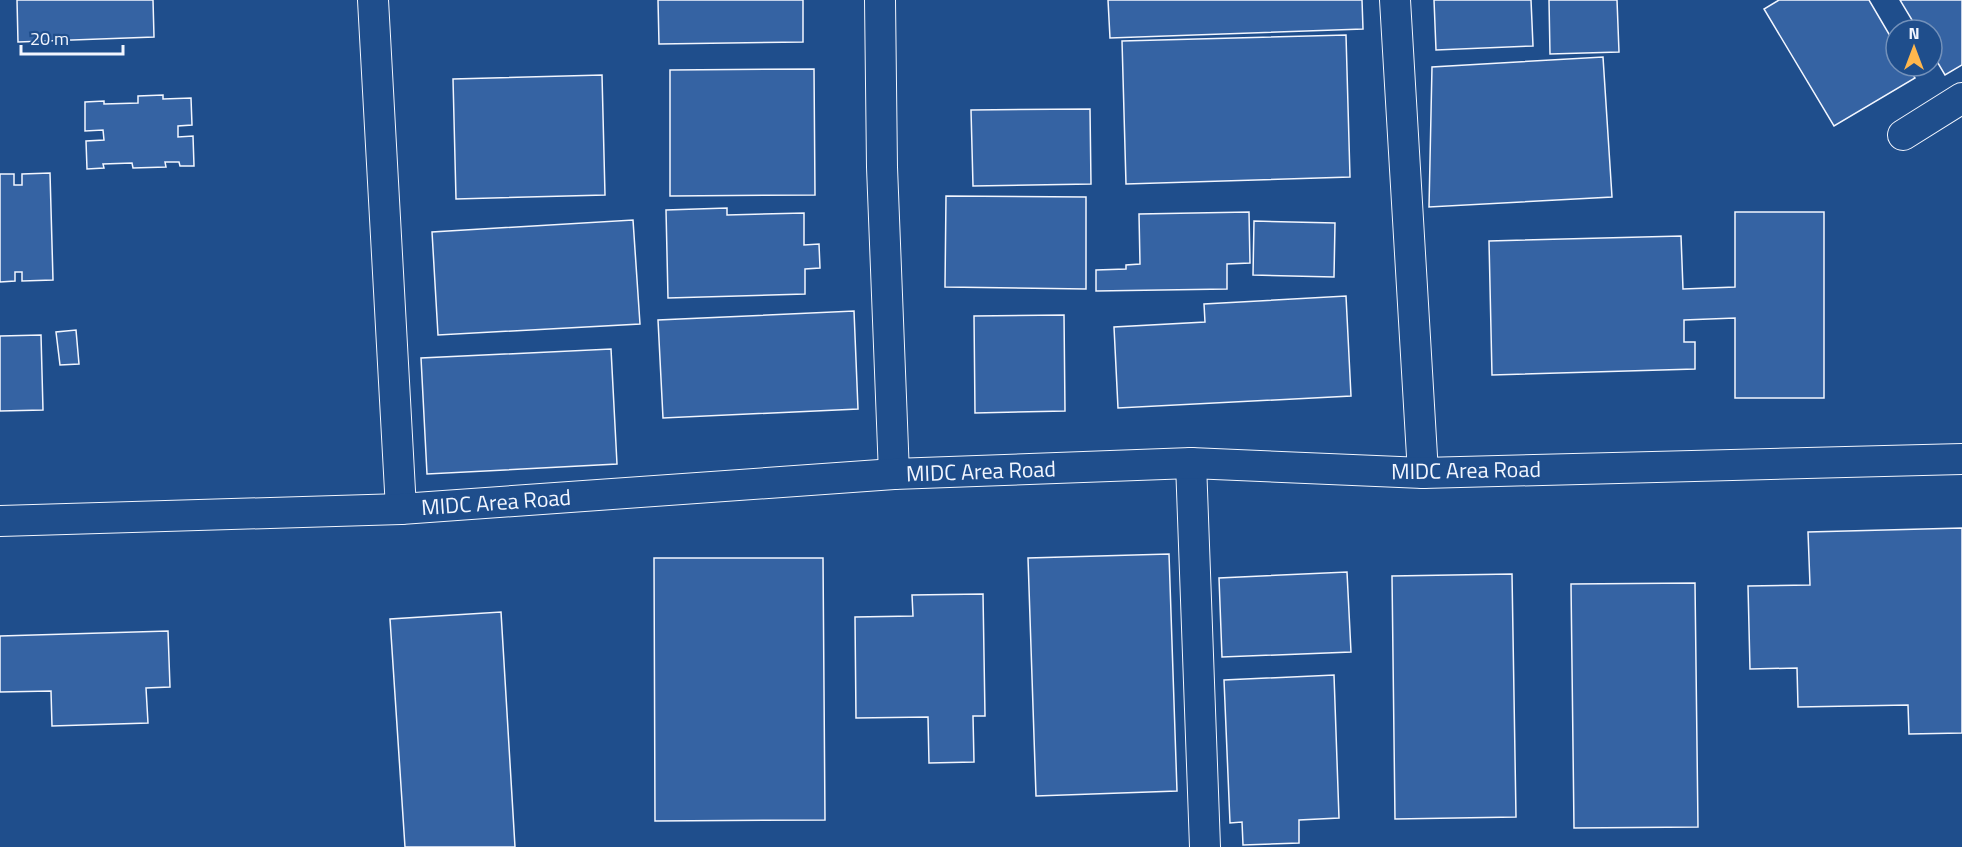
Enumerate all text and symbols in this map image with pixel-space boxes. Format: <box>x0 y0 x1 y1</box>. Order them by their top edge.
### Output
scale bar <box>21 18 123 56</box>
north arrow <box>1884 18 1944 78</box>
text: N <box>1908 21 1920 45</box>
text: 20 m <box>30 25 69 52</box>
street label: MIDC Area Road <box>905 451 1057 491</box>
street label: MIDC Area Road <box>1391 452 1541 488</box>
street label: MIDC Area Road <box>420 480 572 524</box>

